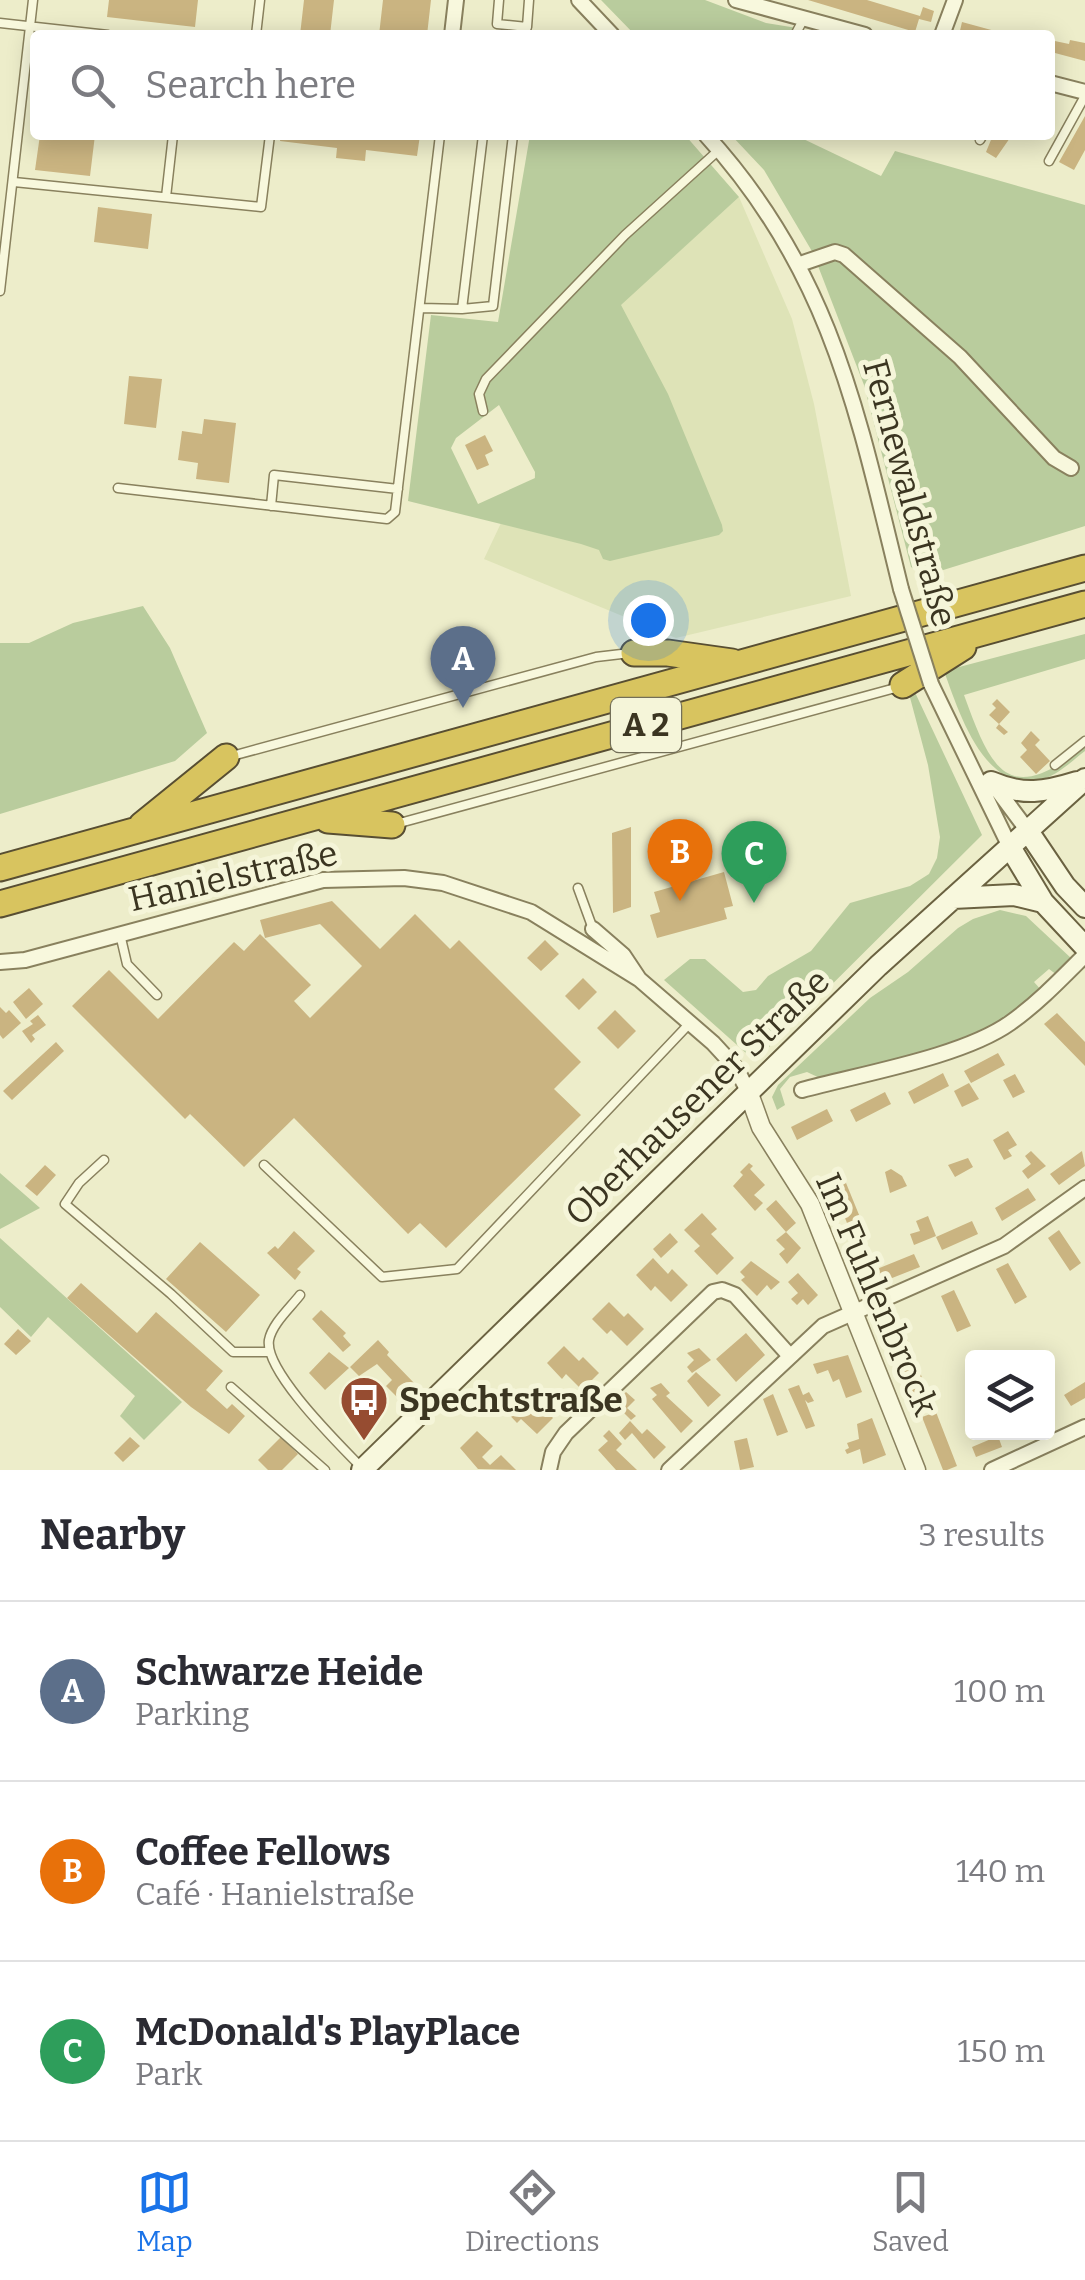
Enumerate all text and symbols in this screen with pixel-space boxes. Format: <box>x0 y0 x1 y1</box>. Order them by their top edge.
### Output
search box <box>30 30 1055 140</box>
icon: search <box>65 58 120 113</box>
text: Search here <box>145 62 356 108</box>
street label: Fernewaldstraße <box>854 355 966 631</box>
your location <box>623 595 674 646</box>
pin: A <box>430 626 496 708</box>
road number: A 2 <box>611 698 681 752</box>
pin: B <box>648 818 712 901</box>
pin: C <box>722 820 786 903</box>
street label: Hanielstraße <box>125 832 341 920</box>
street label: Oberhausener Straße <box>556 960 838 1234</box>
street label: Im Fuhlenbrock <box>807 1167 947 1422</box>
map controls <box>965 1350 1055 1440</box>
button: layers <box>965 1350 1055 1440</box>
bus stop icon: Spechtstraße <box>338 1374 390 1442</box>
place label: Spechtstraße <box>399 1379 623 1421</box>
text: Nearby <box>40 1510 185 1560</box>
text: 3 results <box>919 1516 1045 1554</box>
text: Schwarze Heide <box>135 1649 423 1695</box>
text: A <box>61 1672 84 1710</box>
text: 100 m <box>954 1672 1045 1710</box>
text: Parking <box>135 1695 250 1733</box>
text: Coffee Fellows <box>135 1829 391 1875</box>
text: B <box>62 1852 83 1890</box>
text: 140 m <box>956 1852 1045 1890</box>
text: Café · Hanielstraße <box>135 1875 415 1913</box>
text: McDonald's PlayPlace <box>135 2009 520 2055</box>
text: C <box>62 2032 83 2070</box>
text: 150 m <box>957 2032 1045 2070</box>
text: Park <box>135 2055 202 2093</box>
tab: Map <box>136 2165 193 2258</box>
tab: Directions <box>465 2165 600 2258</box>
tab: Saved <box>872 2165 949 2258</box>

